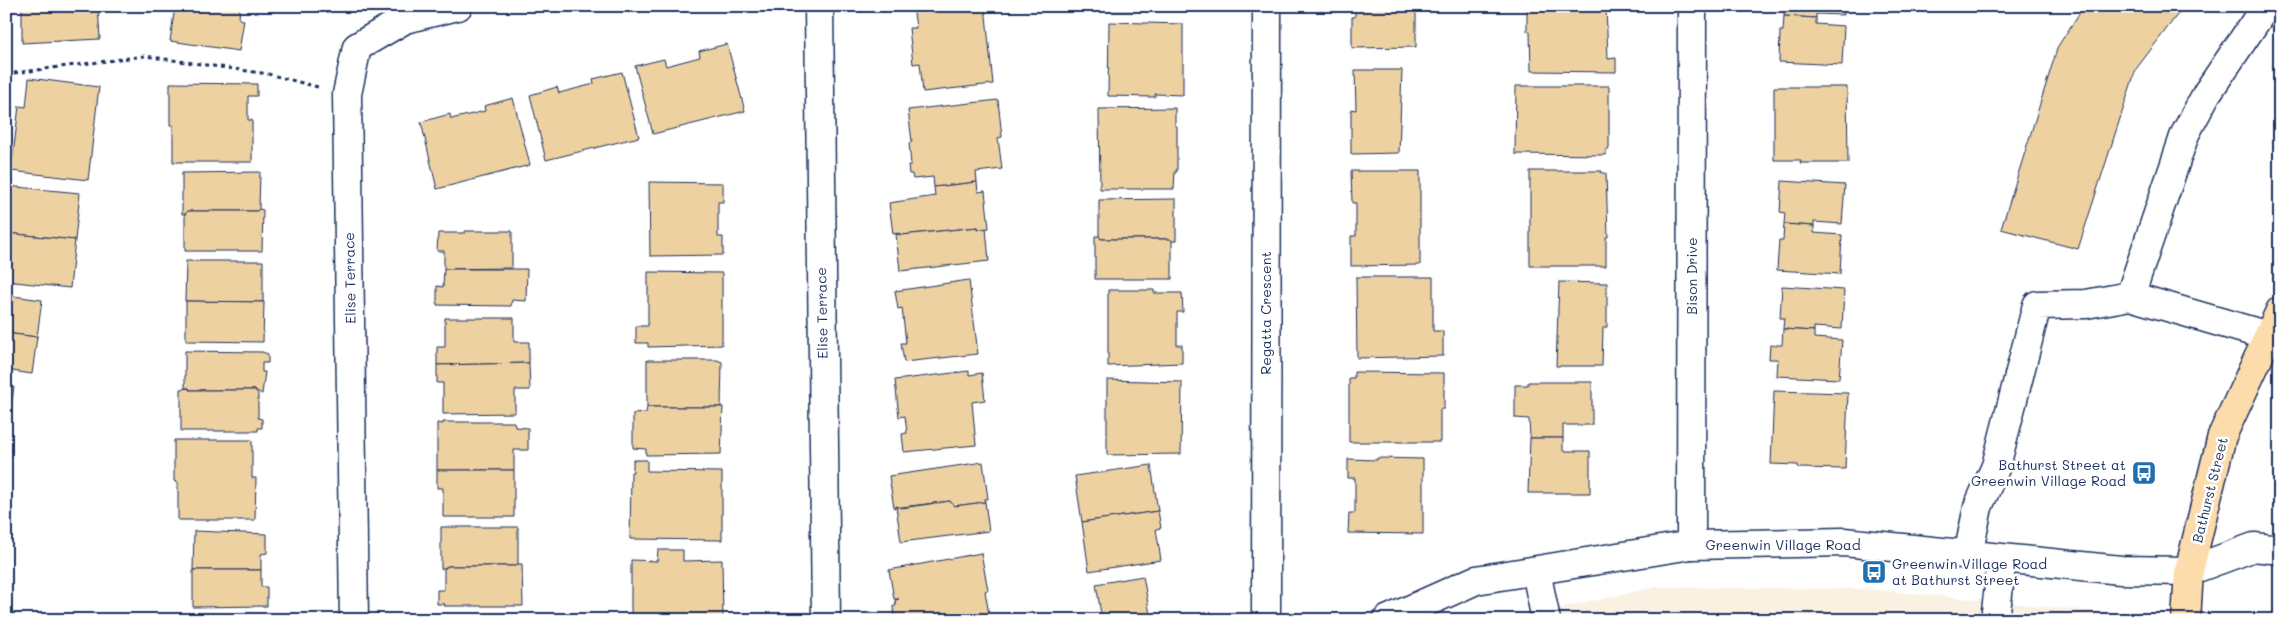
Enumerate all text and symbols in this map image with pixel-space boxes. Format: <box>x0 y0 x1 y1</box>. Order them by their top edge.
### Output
street label: Elise Terrace <box>339 232 360 324</box>
street label: Bison Drive <box>1682 237 1701 315</box>
street label: Regatta Crescent <box>1256 251 1275 375</box>
street label: Elise Terrace <box>811 267 832 359</box>
street label: Bathurst Street <box>2187 435 2232 545</box>
place label: Bathurst Street at Greenwin Village Road <box>1971 455 2126 490</box>
bus stop icon: Bathurst Street at Greenwin Village Road <box>2131 460 2157 486</box>
street label: Greenwin Village Road <box>1705 535 1861 554</box>
place label: Greenwin Village Road at Bathurst Street <box>1892 554 2047 589</box>
bus stop icon: Greenwin Village Road at Bathurst Street <box>1861 559 1887 585</box>

